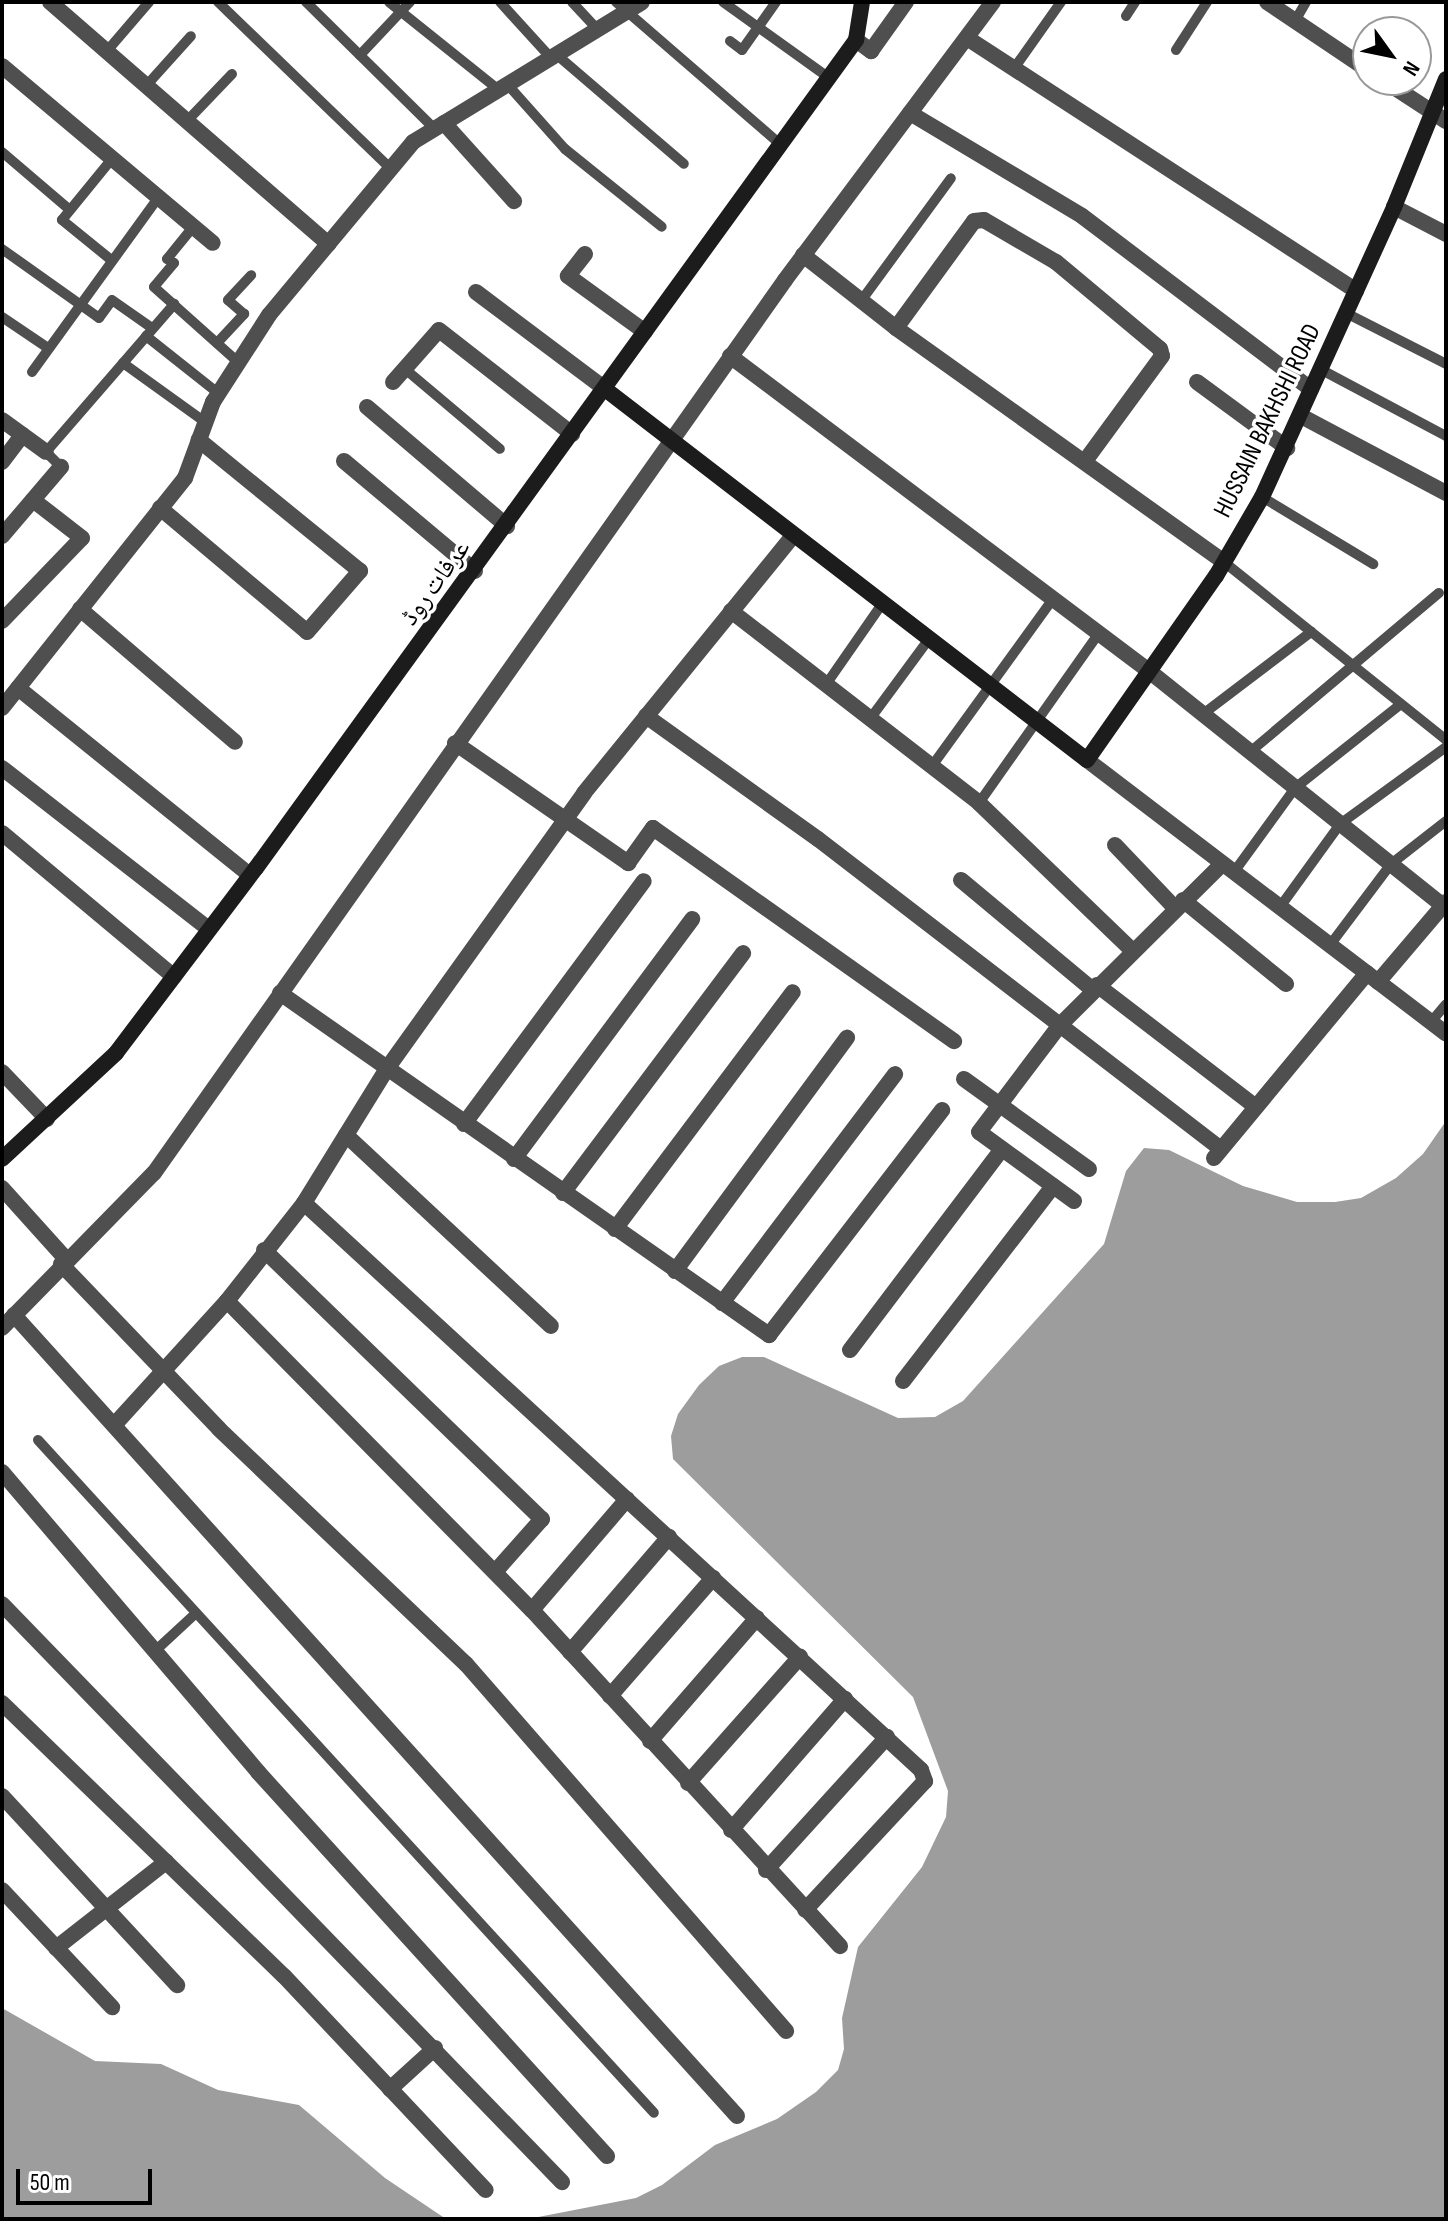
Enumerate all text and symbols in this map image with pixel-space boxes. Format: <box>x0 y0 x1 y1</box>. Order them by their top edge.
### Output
north arrow <box>1352 16 1432 96</box>
text: N <box>1396 56 1425 81</box>
street label: HUSSAIN BAKHSHI ROAD <box>1208 319 1328 523</box>
street label: عرفات روڈ <box>394 534 478 632</box>
scale bar <box>20 2153 156 2203</box>
text: 50 m <box>30 2168 70 2197</box>

